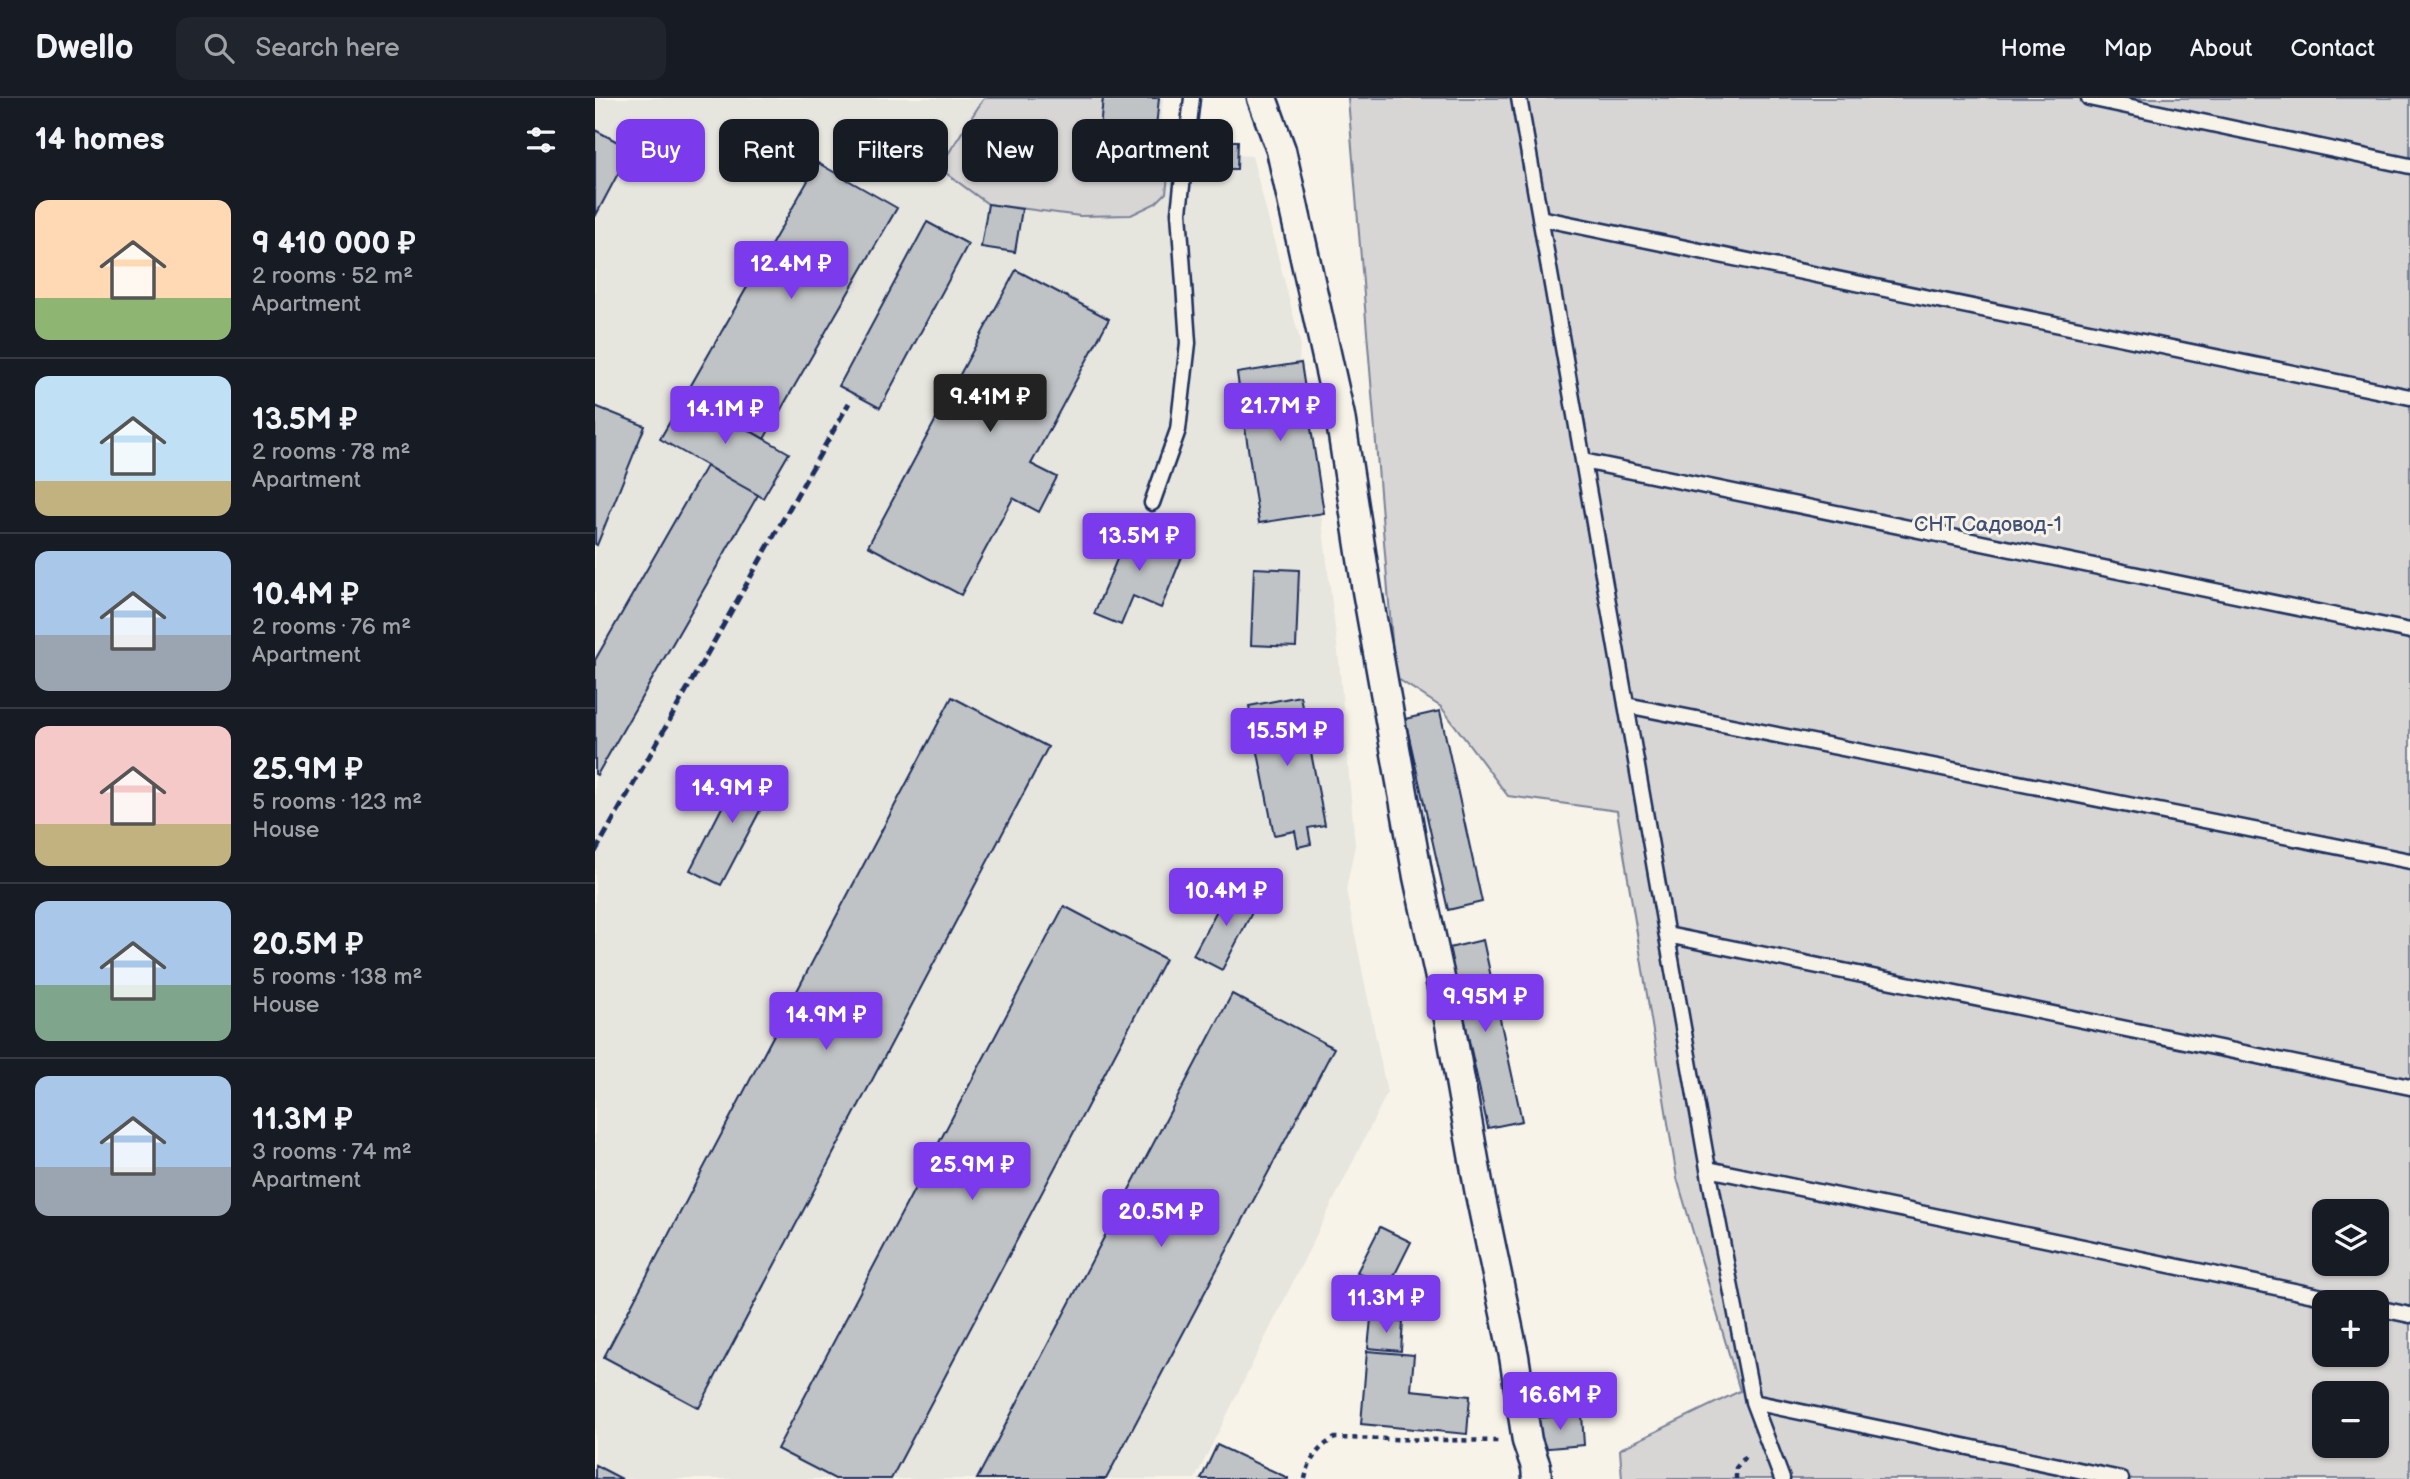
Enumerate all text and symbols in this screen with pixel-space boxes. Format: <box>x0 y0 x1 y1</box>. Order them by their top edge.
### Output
search box <box>176 17 666 80</box>
text: Dwello <box>35 28 134 68</box>
icon: search <box>200 29 238 67</box>
text: Search here <box>256 33 400 64</box>
text: Home <box>2001 34 2066 63</box>
text: Map <box>2104 34 2152 63</box>
text: About <box>2190 34 2252 63</box>
text: Contact <box>2290 34 2375 63</box>
chip: Buy <box>616 119 705 182</box>
chip: Rent <box>719 119 819 182</box>
chip: Filters <box>833 119 948 182</box>
chip: New <box>962 119 1058 182</box>
chip: Apartment <box>1072 119 1233 182</box>
icon: filters <box>522 121 560 159</box>
text: 14 homes <box>35 122 164 158</box>
text: 9 410 000 ₽ <box>252 226 416 262</box>
icon: home <box>91 228 175 312</box>
pin: 12.4M ₽ <box>726 242 856 301</box>
text: 12.4M ₽ <box>750 250 832 278</box>
text: 2 rooms · 52 m² <box>252 262 413 290</box>
text: Apartment <box>252 290 361 318</box>
pin: 9.41M ₽ <box>925 374 1055 434</box>
text: 9.41M ₽ <box>950 383 1030 411</box>
pin: 21.7M ₽ <box>1215 384 1345 443</box>
pin: 14.1M ₽ <box>660 386 790 446</box>
text: 21.7M ₽ <box>1240 392 1320 420</box>
text: 14.1M ₽ <box>686 395 764 423</box>
text: 13.5M ₽ <box>252 402 357 438</box>
icon: home <box>91 404 175 488</box>
text: 2 rooms · 78 m² <box>252 438 410 466</box>
text: Apartment <box>252 466 361 494</box>
park label: СНТ Садовод-1 <box>1914 512 2062 537</box>
pin: 13.5M ₽ <box>1074 514 1204 573</box>
text: 13.5M ₽ <box>1099 522 1179 550</box>
text: 10.4M ₽ <box>252 577 359 613</box>
icon: home <box>91 579 175 663</box>
text: 2 rooms · 76 m² <box>252 613 411 641</box>
text: Apartment <box>252 641 361 669</box>
pin: 15.5M ₽ <box>1222 708 1352 768</box>
text: 15.5M ₽ <box>1247 717 1327 745</box>
text: 25.9M ₽ <box>252 752 363 788</box>
icon: home <box>91 754 175 838</box>
pin: 14.9M ₽ <box>667 766 797 825</box>
text: 14.9M ₽ <box>691 774 773 802</box>
text: 5 rooms · 123 m² <box>252 788 422 816</box>
text: House <box>252 816 319 844</box>
pin: 10.4M ₽ <box>1161 868 1291 928</box>
text: 10.4M ₽ <box>1185 877 1267 905</box>
text: 20.5M ₽ <box>252 927 363 963</box>
icon: home <box>91 929 175 1013</box>
text: 5 rooms · 138 m² <box>252 963 422 991</box>
pin: 9.95M ₽ <box>1420 974 1550 1034</box>
text: 9.95M ₽ <box>1443 983 1527 1011</box>
text: House <box>252 991 319 1019</box>
pin: 14.9M ₽ <box>761 992 891 1052</box>
text: 14.9M ₽ <box>785 1001 867 1029</box>
text: 11.3M ₽ <box>252 1102 353 1138</box>
icon: home <box>91 1104 175 1188</box>
text: 3 rooms · 74 m² <box>252 1138 412 1166</box>
pin: 25.9M ₽ <box>907 1142 1037 1202</box>
text: 25.9M ₽ <box>929 1151 1015 1179</box>
text: Apartment <box>252 1166 361 1194</box>
pin: 20.5M ₽ <box>1096 1190 1226 1249</box>
text: 20.5M ₽ <box>1118 1198 1204 1226</box>
map controls <box>2312 1199 2389 1458</box>
button: layers <box>2312 1199 2389 1276</box>
pin: 11.3M ₽ <box>1321 1276 1451 1335</box>
text: 11.3M ₽ <box>1347 1284 1425 1312</box>
button: + <box>2312 1290 2389 1367</box>
pin: 16.6M ₽ <box>1495 1372 1625 1432</box>
text: 16.6M ₽ <box>1519 1381 1601 1409</box>
button: − <box>2312 1381 2389 1458</box>

